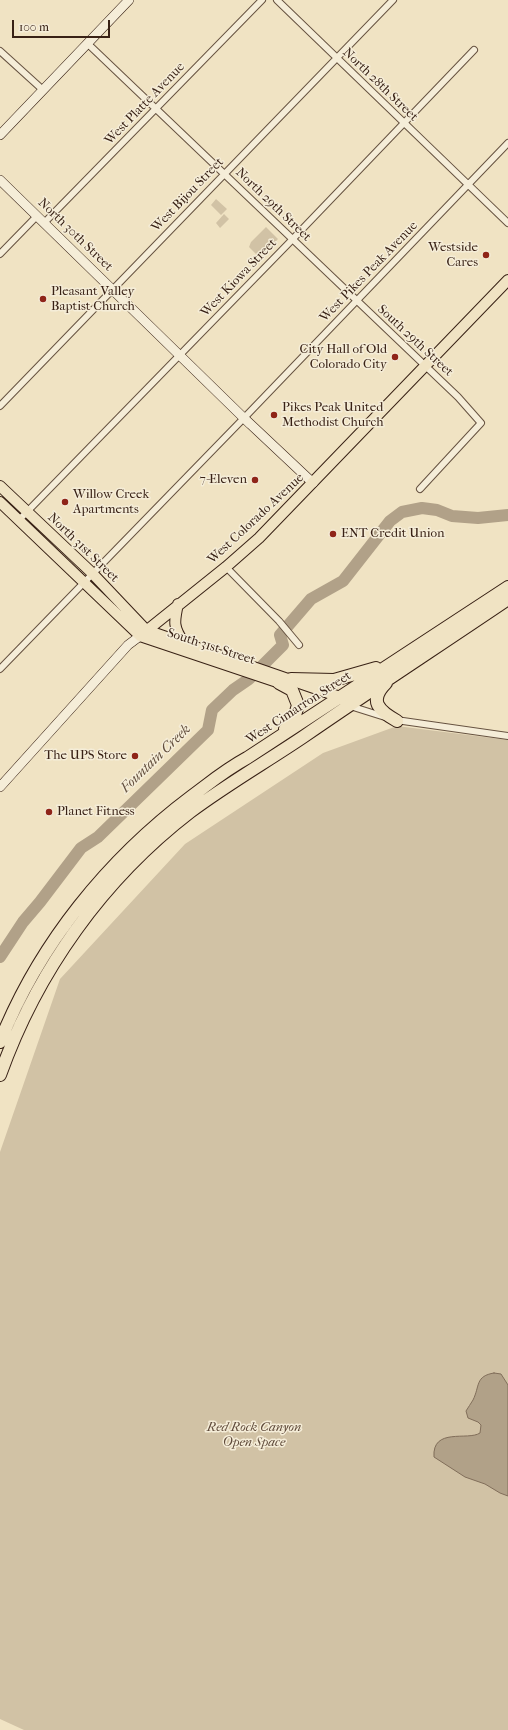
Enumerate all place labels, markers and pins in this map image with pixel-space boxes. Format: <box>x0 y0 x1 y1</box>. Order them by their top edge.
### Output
place label: Westside Cares <box>428 240 478 271</box>
marker: Westside Cares <box>481 250 491 260</box>
place label: Pleasant Valley Baptist Church <box>51 284 135 315</box>
marker: Pleasant Valley Baptist Church <box>38 294 48 304</box>
place label: City Hall of Old Colorado City <box>299 342 387 373</box>
marker: City Hall of Old Colorado City <box>390 352 400 362</box>
place label: Pikes Peak United Methodist Church <box>282 400 383 431</box>
marker: Pikes Peak United Methodist Church <box>269 410 279 420</box>
place label: 7-Eleven <box>199 472 247 488</box>
marker: 7-Eleven <box>250 475 260 485</box>
place label: Willow Creek Apartments <box>73 487 149 518</box>
marker: Willow Creek Apartments <box>60 497 70 507</box>
place label: ENT Credit Union <box>341 526 445 542</box>
marker: ENT Credit Union <box>328 529 338 539</box>
place label: The UPS Store <box>44 748 127 764</box>
marker: The UPS Store <box>130 751 140 761</box>
place label: Planet Fitness <box>57 804 135 820</box>
marker: Planet Fitness <box>44 807 54 817</box>

